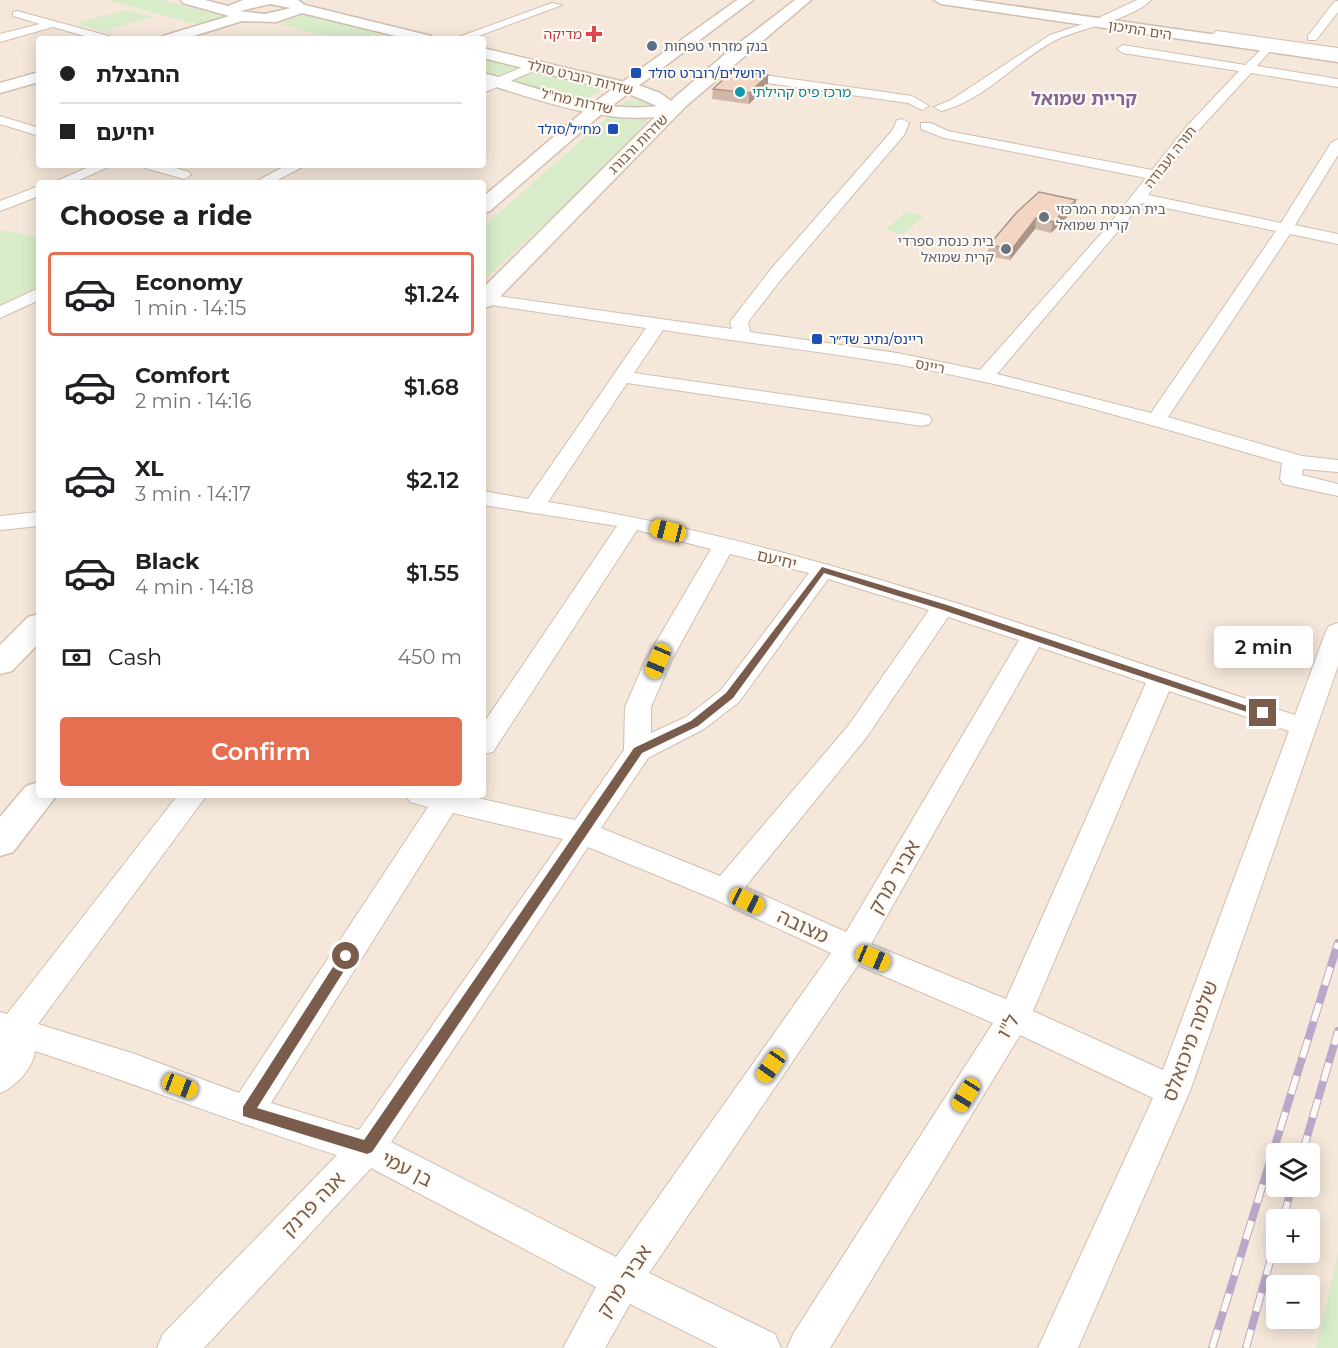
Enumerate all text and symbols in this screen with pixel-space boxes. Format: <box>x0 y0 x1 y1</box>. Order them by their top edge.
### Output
street label: הים התיכון <box>1107 16 1173 44</box>
place label: מדיקה <box>543 25 582 43</box>
marker: מדיקה <box>587 27 601 41</box>
place label: בנק מזרחי טפחות <box>664 37 768 55</box>
marker: בנק מזרחי טפחות <box>645 39 659 53</box>
street label: שדרות רוברט סולד <box>525 55 635 99</box>
text: החבצלת <box>96 61 180 88</box>
place label: ירושלים/רוברט סולד <box>648 64 766 82</box>
marker: ירושלים/רוברט סולד <box>629 66 643 80</box>
place label: מרכז פיס קהילתי <box>752 83 851 101</box>
street label: שדרות מח"ל <box>539 84 615 118</box>
marker: מרכז פיס קהילתי <box>733 85 747 99</box>
district label: קריית שמואל <box>1031 88 1137 110</box>
street label: שדרות ורבורג <box>604 110 672 178</box>
text: יחיעם <box>96 119 155 146</box>
place label: מח״ל/סולד <box>537 120 601 138</box>
marker: מח״ל/סולד <box>606 122 620 136</box>
street label: תורה ועבודה <box>1140 122 1200 192</box>
text: Choose a ride <box>60 199 252 232</box>
place label: בית הכנסת המרכזי קרית שמואל <box>1056 200 1166 234</box>
marker: בית הכנסת המרכזי קרית שמואל <box>1037 210 1051 224</box>
place label: בית כנסת ספרדי קרית שמואל <box>898 232 994 266</box>
marker: בית כנסת ספרדי קרית שמואל <box>999 242 1013 256</box>
icon: car <box>63 267 117 321</box>
text: Economy <box>135 269 243 296</box>
text: $1.24 <box>404 281 459 308</box>
text: 1 min · 14:15 <box>135 296 246 320</box>
place label: ריינס/נתיב שד״ר <box>829 330 923 348</box>
marker: ריינס/נתיב שד״ר <box>810 332 824 346</box>
street label: ריינס <box>914 354 946 378</box>
icon: car <box>63 360 117 414</box>
text: Comfort <box>135 362 230 389</box>
text: $1.68 <box>404 374 459 401</box>
text: 2 min · 14:16 <box>135 389 251 413</box>
icon: car <box>63 453 117 507</box>
text: XL <box>135 455 164 482</box>
text: $2.12 <box>406 467 459 494</box>
text: 3 min · 14:17 <box>135 482 251 506</box>
car <box>648 518 688 544</box>
street label: יחיעם <box>755 545 799 574</box>
icon: car <box>63 546 117 600</box>
text: Black <box>135 548 199 575</box>
text: $1.55 <box>406 560 459 587</box>
text: 4 min · 14:18 <box>135 575 254 599</box>
callout: 2 min <box>1214 626 1312 668</box>
text: 2 min <box>1235 635 1292 659</box>
icon: cash <box>60 641 93 674</box>
car <box>643 641 673 681</box>
text: Cash <box>108 644 162 671</box>
text: 450 m <box>398 645 462 669</box>
route end <box>1249 699 1276 726</box>
button: Confirm <box>60 717 462 786</box>
street label: אביר מרק <box>863 836 925 918</box>
car <box>727 885 767 917</box>
street label: מצובה <box>773 904 833 948</box>
route start <box>332 942 359 969</box>
car <box>853 943 893 973</box>
street label: שלמה מיכואלס <box>1157 977 1223 1105</box>
street label: ל"ו <box>992 1010 1024 1042</box>
car <box>753 1046 789 1086</box>
car <box>160 1071 200 1101</box>
car <box>949 1075 983 1115</box>
map controls <box>1266 1143 1320 1329</box>
button: layers <box>1266 1143 1320 1197</box>
street label: בן עמי <box>377 1146 437 1192</box>
street label: אנה פרנק <box>276 1167 350 1241</box>
button: + <box>1266 1209 1320 1263</box>
street label: אביר מרק <box>592 1240 656 1322</box>
button: − <box>1266 1275 1320 1329</box>

